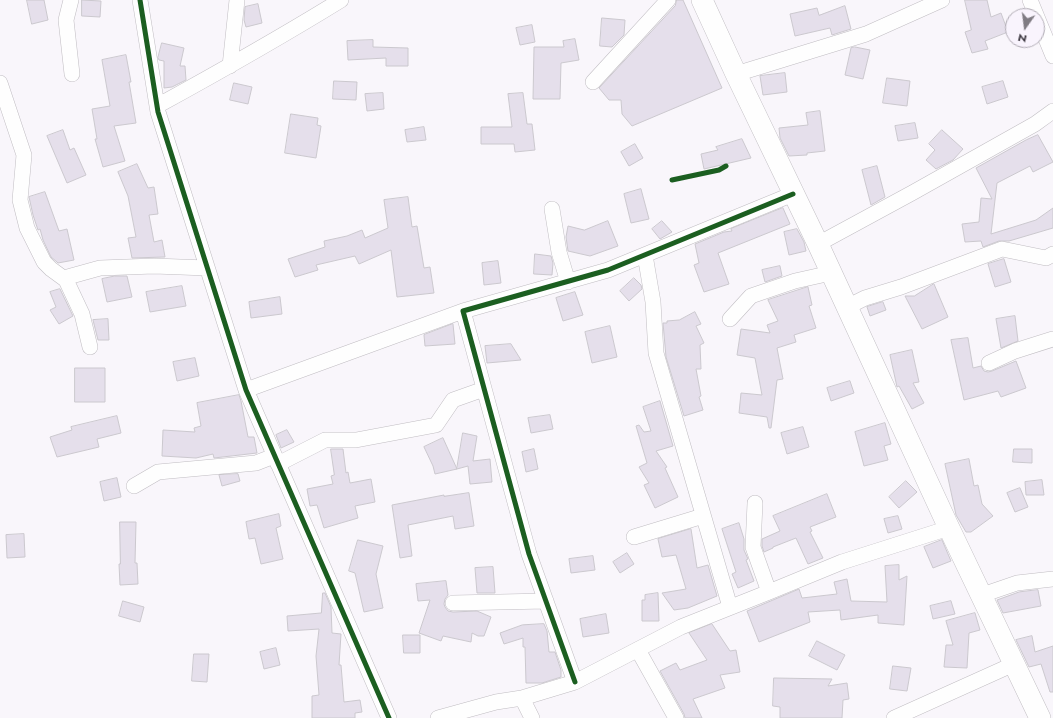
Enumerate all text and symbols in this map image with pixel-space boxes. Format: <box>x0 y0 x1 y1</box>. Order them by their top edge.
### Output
north arrow <box>1005 8 1045 48</box>
text: N <box>1016 30 1029 47</box>

